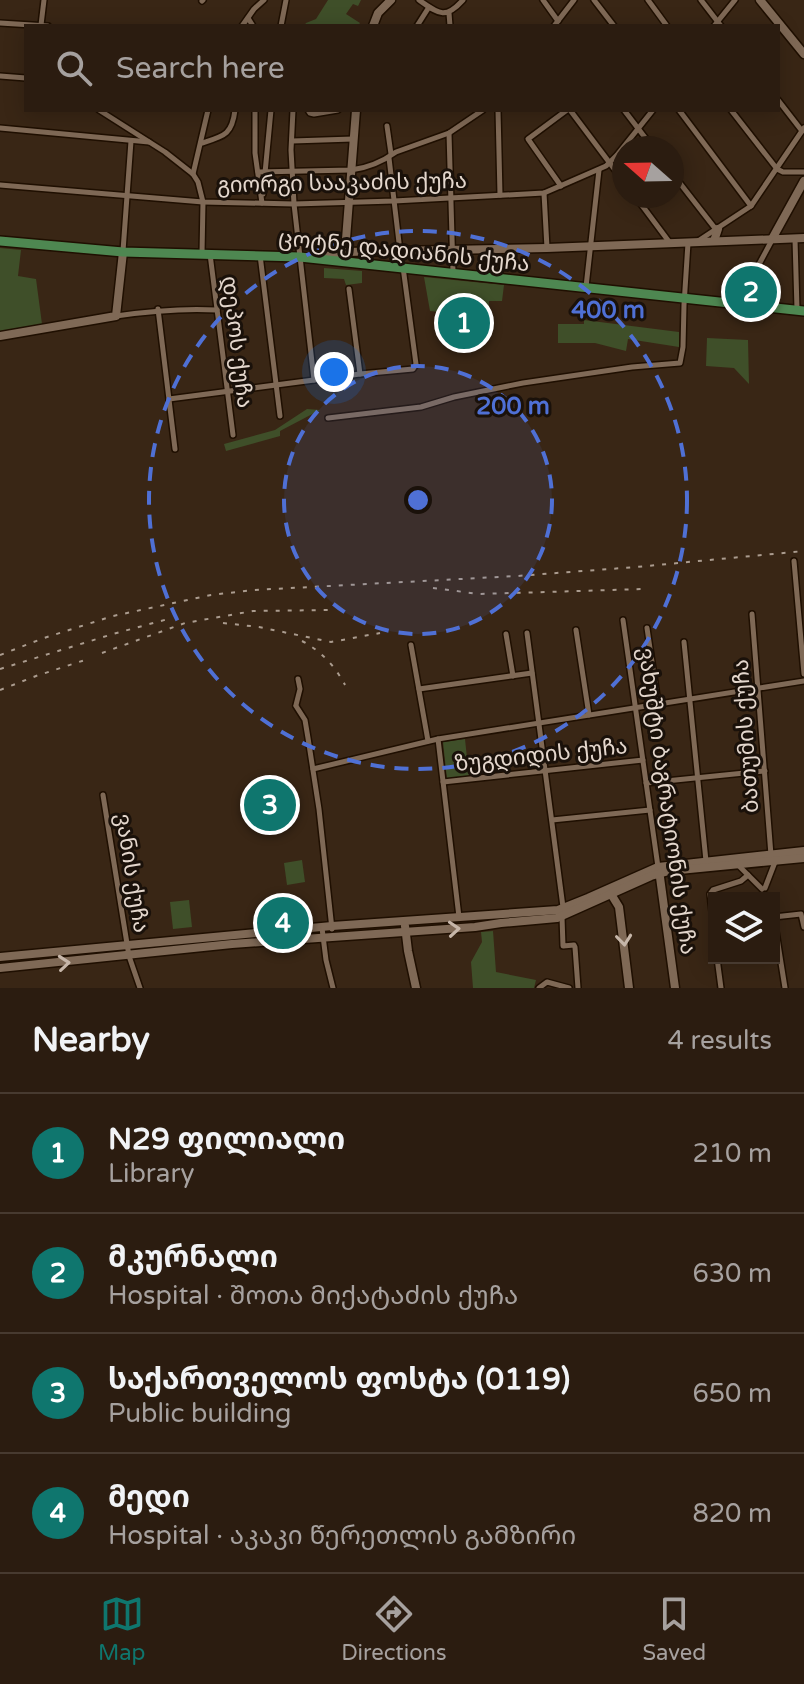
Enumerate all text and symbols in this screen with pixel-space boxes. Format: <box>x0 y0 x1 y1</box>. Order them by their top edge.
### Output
search box <box>24 24 780 112</box>
icon: search <box>52 46 96 90</box>
text: Search here <box>116 50 285 87</box>
north arrow <box>612 136 684 208</box>
street label: გიორგი სააკაძის ქუჩა <box>217 168 467 198</box>
street label: ცოტნე დადიანის ქუჩა <box>277 225 531 277</box>
pin: 2 <box>725 262 777 322</box>
street label: დეპოს ქუჩა <box>216 275 258 409</box>
pin: 1 <box>438 293 490 353</box>
text: 400 m <box>571 296 645 325</box>
your location <box>314 352 354 392</box>
text: 200 m <box>476 392 550 421</box>
centre of rings <box>404 486 432 514</box>
street label: ვახუშტი ბაგრატიონის ქუჩა <box>633 646 701 956</box>
street label: ბათუმის ქუჩა <box>728 658 764 814</box>
street label: ზუგდიდის ქუჩა <box>453 733 629 777</box>
pin: 3 <box>244 775 296 835</box>
street label: ვანის ქუჩა <box>110 811 154 935</box>
map controls <box>708 892 780 964</box>
button: layers <box>708 892 780 964</box>
pin: 4 <box>257 893 309 953</box>
one-way arrow <box>448 921 461 938</box>
one-way arrow <box>615 934 632 947</box>
one-way arrow <box>58 954 71 971</box>
text: Nearby <box>32 1020 150 1061</box>
text: 4 results <box>667 1025 772 1056</box>
text: N29 ფილიალი <box>108 1121 345 1158</box>
text: 1 <box>50 1138 66 1169</box>
text: 210 m <box>692 1138 772 1169</box>
text: Library <box>108 1158 194 1189</box>
text: მკურნალი <box>108 1239 278 1276</box>
text: 2 <box>50 1258 66 1289</box>
text: 630 m <box>692 1258 772 1289</box>
text: Hospital · შოთა მიქატაძის ქუჩა <box>108 1280 518 1311</box>
text: საქართველოს ფოსტა (0119) <box>108 1361 570 1398</box>
text: 3 <box>50 1378 66 1409</box>
text: 650 m <box>692 1378 772 1409</box>
text: Public building <box>108 1398 291 1429</box>
text: მედი <box>108 1479 190 1516</box>
text: 4 <box>50 1498 66 1529</box>
text: 820 m <box>692 1498 772 1529</box>
text: Hospital · აკაკი წერეთლის გამზირი <box>108 1520 576 1551</box>
tab: Map <box>98 1592 145 1666</box>
tab: Directions <box>341 1592 447 1666</box>
tab: Saved <box>642 1592 706 1666</box>

